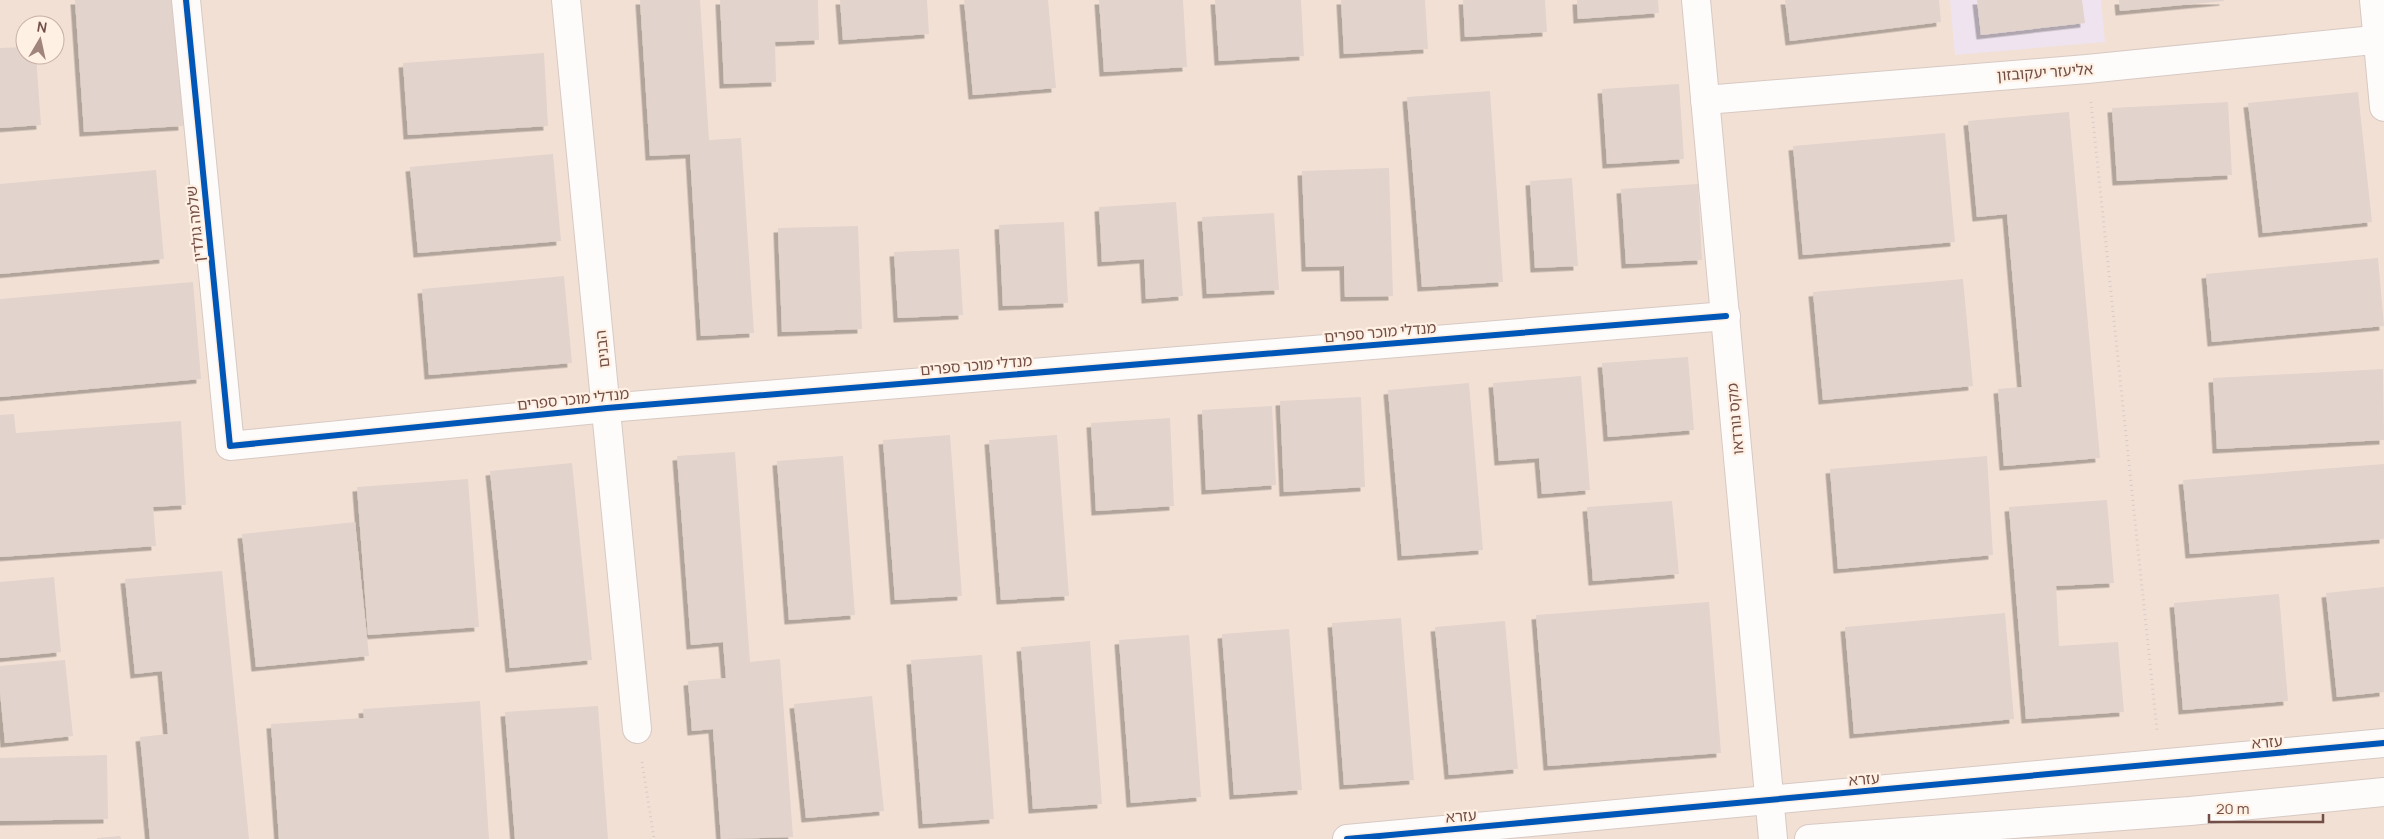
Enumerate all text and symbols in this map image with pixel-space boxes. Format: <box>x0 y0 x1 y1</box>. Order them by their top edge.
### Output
north arrow <box>15 15 65 65</box>
text: N <box>36 16 49 37</box>
street label: אליעזר יעקובזון <box>1996 58 2094 86</box>
street label: שלמה גולדין <box>181 185 209 263</box>
street label: מנדלי מוכר ספרים <box>1323 317 1437 347</box>
street label: הבנים <box>590 329 614 369</box>
street label: מנדלי מוכר ספרים <box>919 350 1033 380</box>
street label: מקס נורדאו <box>1721 382 1749 456</box>
street label: מנדלי מוכר ספרים <box>516 383 630 415</box>
street label: עזרא <box>2251 730 2284 754</box>
street label: עזרא <box>1848 767 1881 791</box>
scale bar <box>2209 792 2323 824</box>
text: 20 m <box>2216 798 2249 819</box>
street label: עזרא <box>1445 804 1478 828</box>

